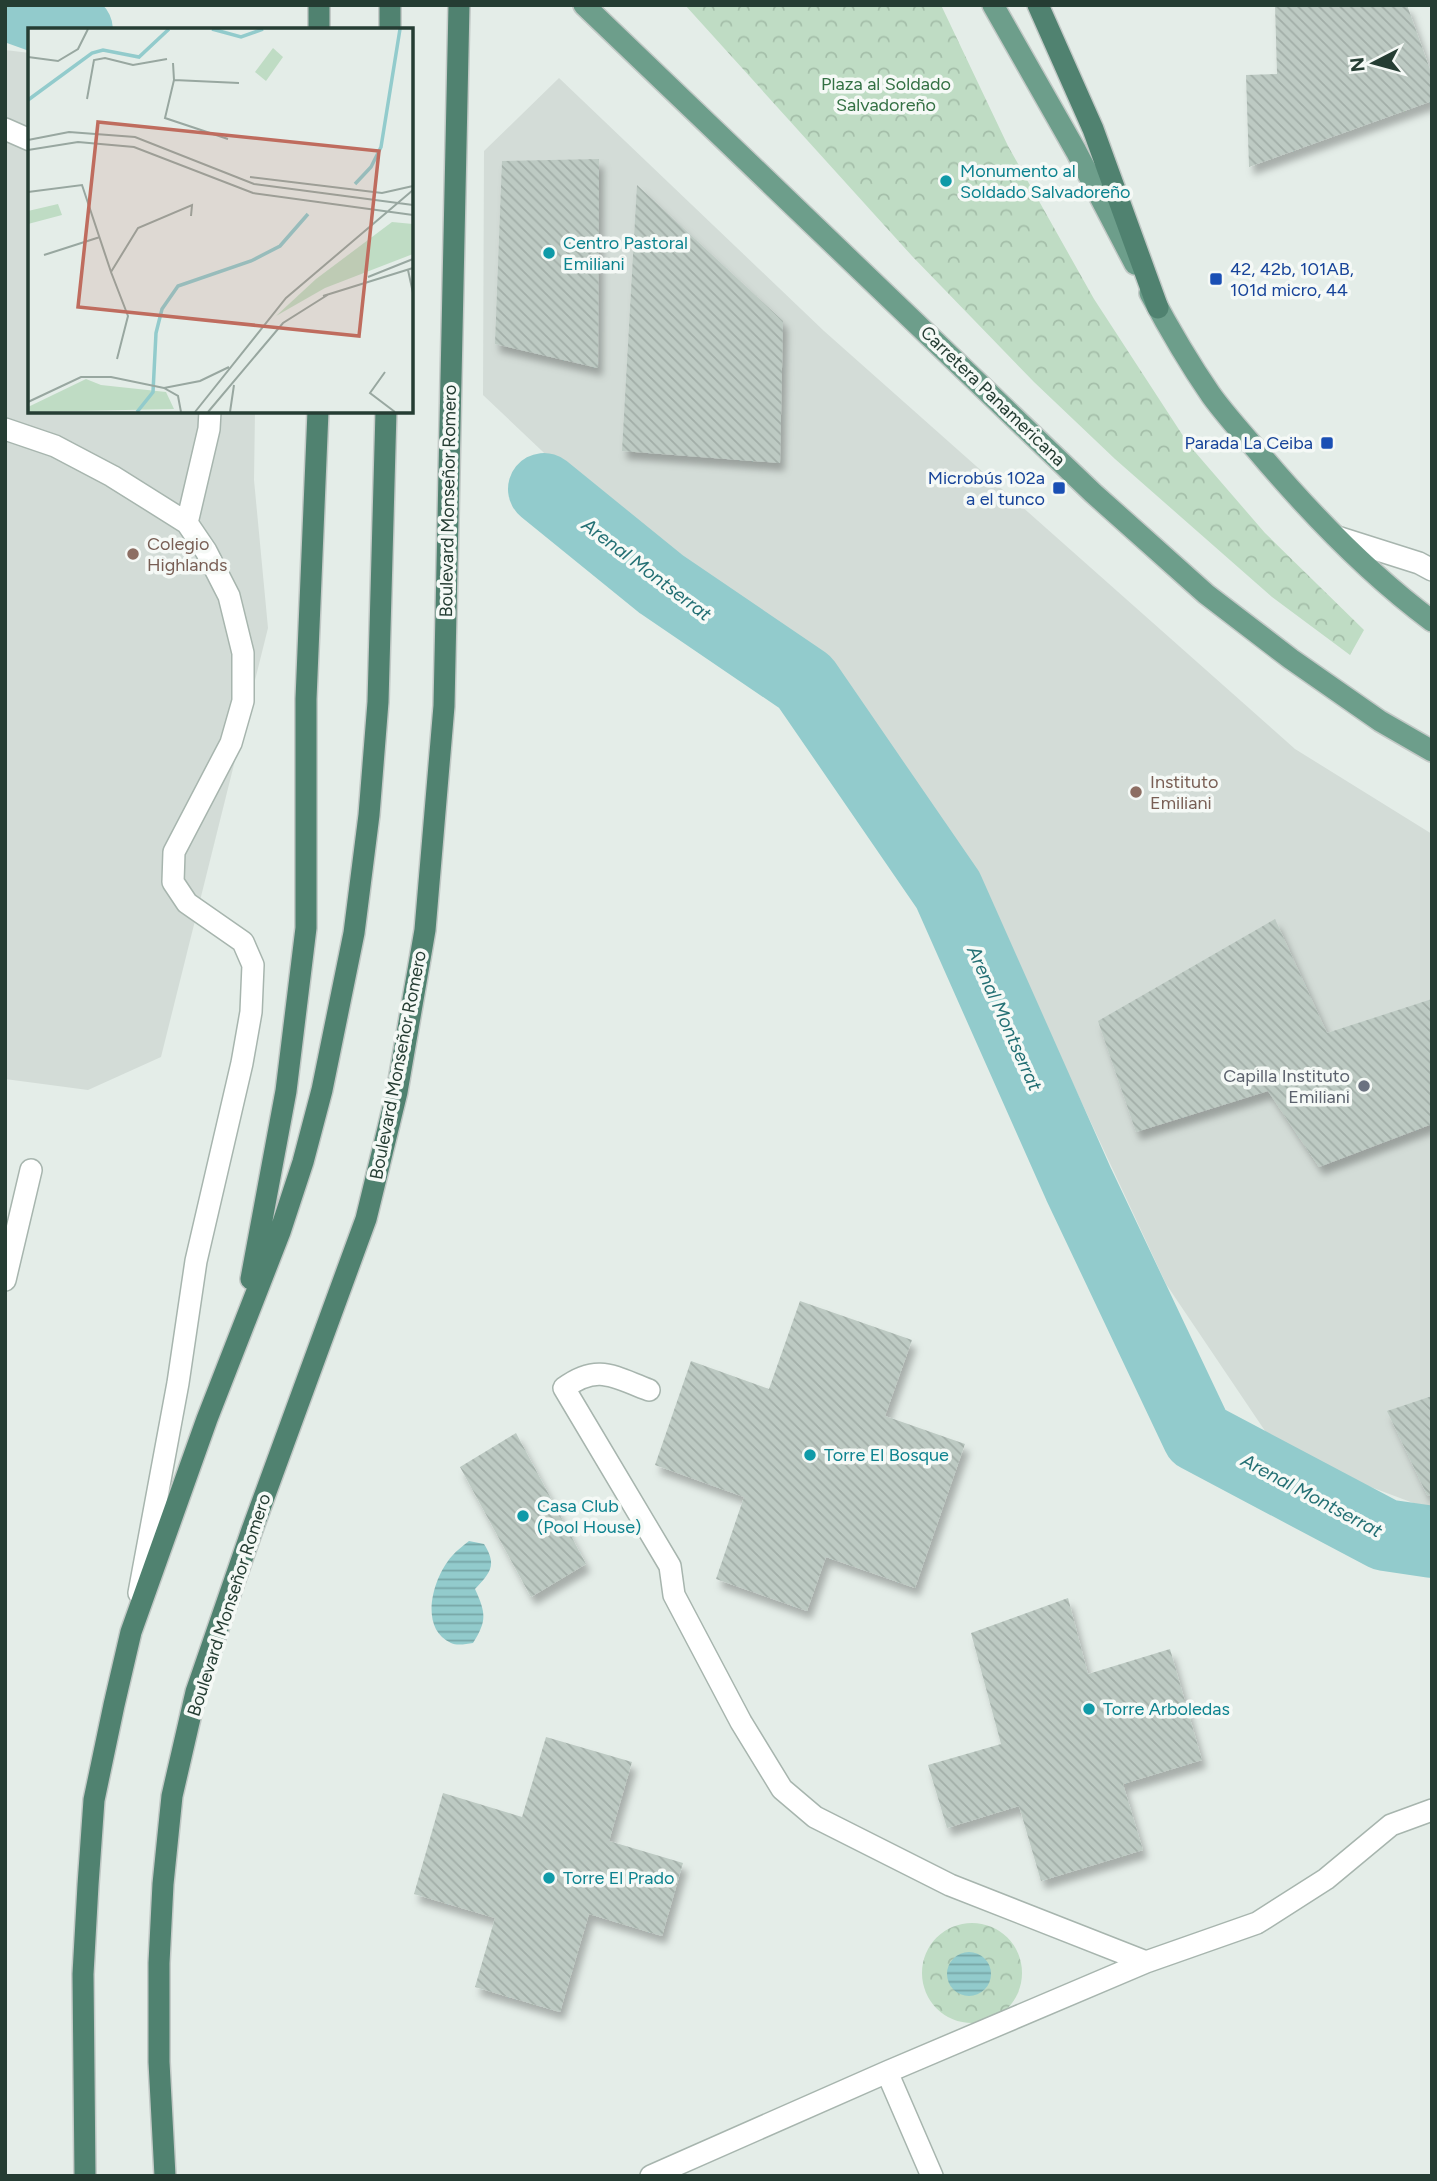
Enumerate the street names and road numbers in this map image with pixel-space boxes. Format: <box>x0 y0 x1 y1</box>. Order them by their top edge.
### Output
street label: Carretera Panamericana <box>916 321 1070 471</box>
street label: Boulevard Monseñor Romero <box>435 384 461 618</box>
street label: Boulevard Monseñor Romero <box>365 949 431 1181</box>
street label: Boulevard Monseñor Romero <box>183 1491 275 1719</box>

